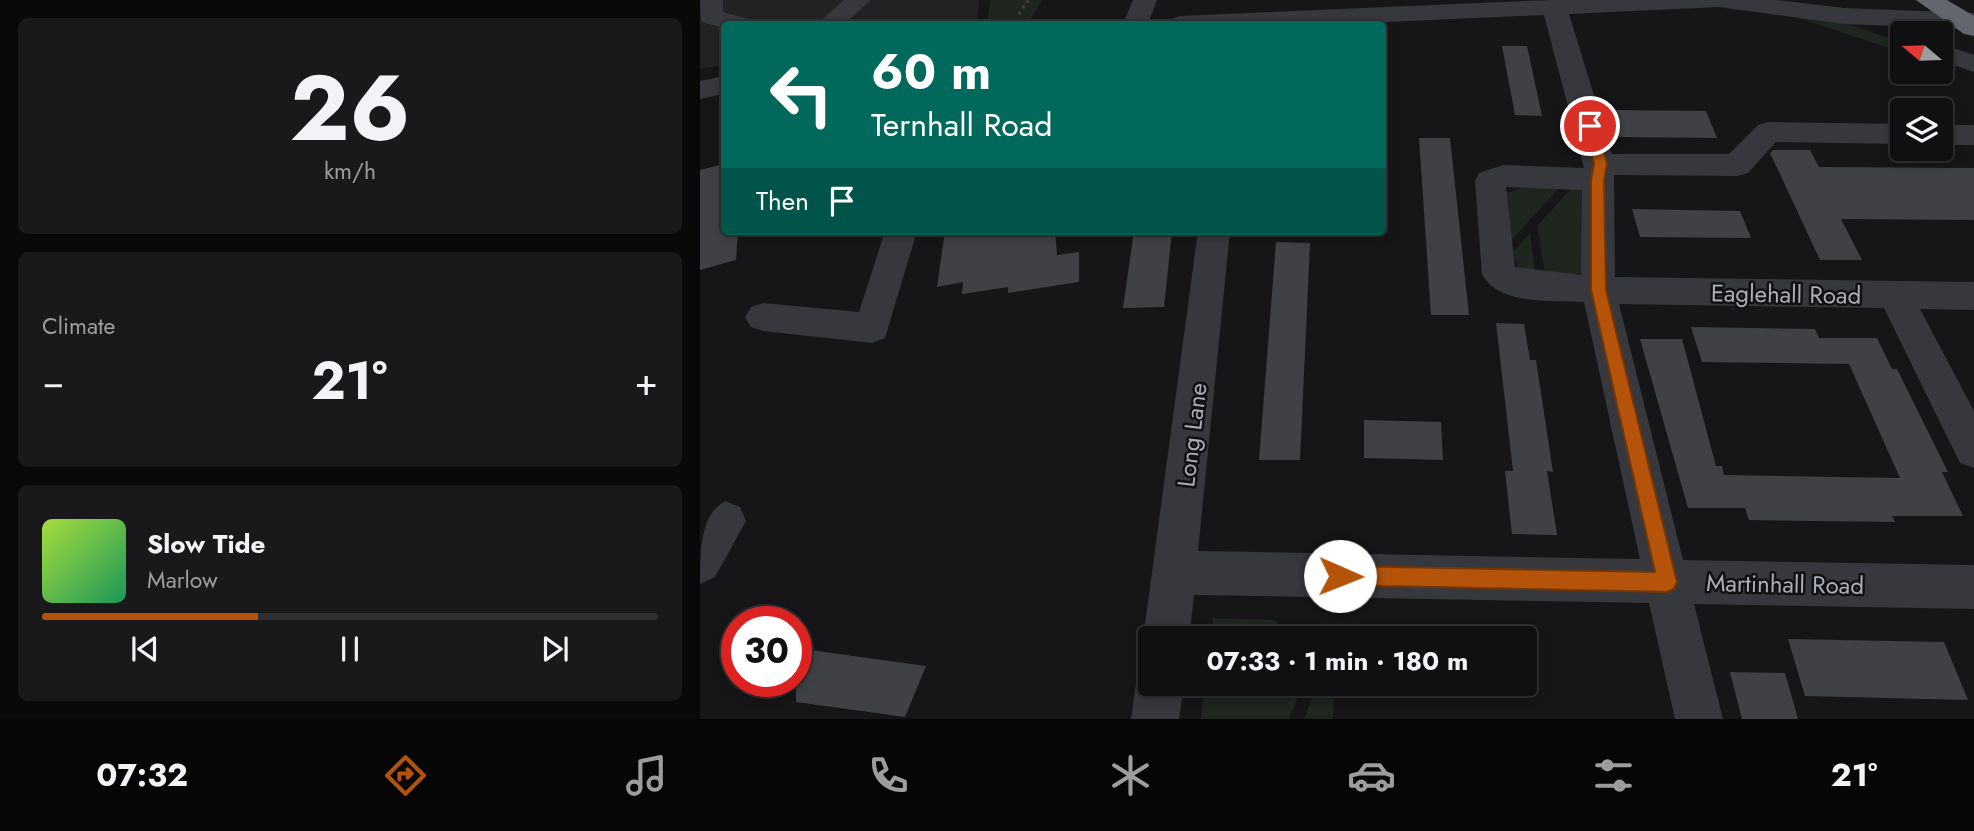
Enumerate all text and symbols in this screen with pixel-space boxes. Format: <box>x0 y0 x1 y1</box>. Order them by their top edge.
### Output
north arrow <box>1890 21 1953 84</box>
map controls <box>1890 21 1953 161</box>
text: 60 m <box>871 37 991 107</box>
text: 26 <box>290 43 410 174</box>
icon: left <box>756 49 847 140</box>
pin <box>1560 96 1620 156</box>
button: layers <box>1890 98 1953 161</box>
text: Ternhall Road <box>871 102 1052 148</box>
icon: arrive <box>1571 107 1609 145</box>
text: km/h <box>324 154 376 188</box>
text: Then <box>756 182 809 220</box>
icon: arrive <box>823 182 861 220</box>
street label: Eaglehall Road <box>1710 275 1862 313</box>
text: Climate <box>42 309 115 343</box>
text: 21° <box>312 343 388 419</box>
text: − <box>42 354 64 409</box>
text: + <box>635 354 658 409</box>
street label: Long Lane <box>1168 381 1216 489</box>
text: Slow Tide <box>147 525 266 563</box>
position arrow <box>1303 539 1377 613</box>
text: Marlow <box>147 563 218 597</box>
street label: Martinhall Road <box>1706 565 1864 603</box>
speed limit sign: 30 <box>721 606 812 697</box>
icon: previous <box>126 630 164 668</box>
icon: pause <box>331 630 369 668</box>
icon: next <box>536 630 574 668</box>
text: 07:33 · 1 min · 180 m <box>1207 642 1468 680</box>
icon: directions <box>381 751 430 800</box>
icon: music <box>622 751 671 800</box>
icon: phone <box>864 751 913 800</box>
icon: climate <box>1106 751 1155 800</box>
icon: car <box>1347 751 1396 800</box>
icon: filters <box>1589 751 1638 800</box>
text: 07:32 <box>96 752 188 798</box>
text: 21° <box>1831 752 1878 798</box>

